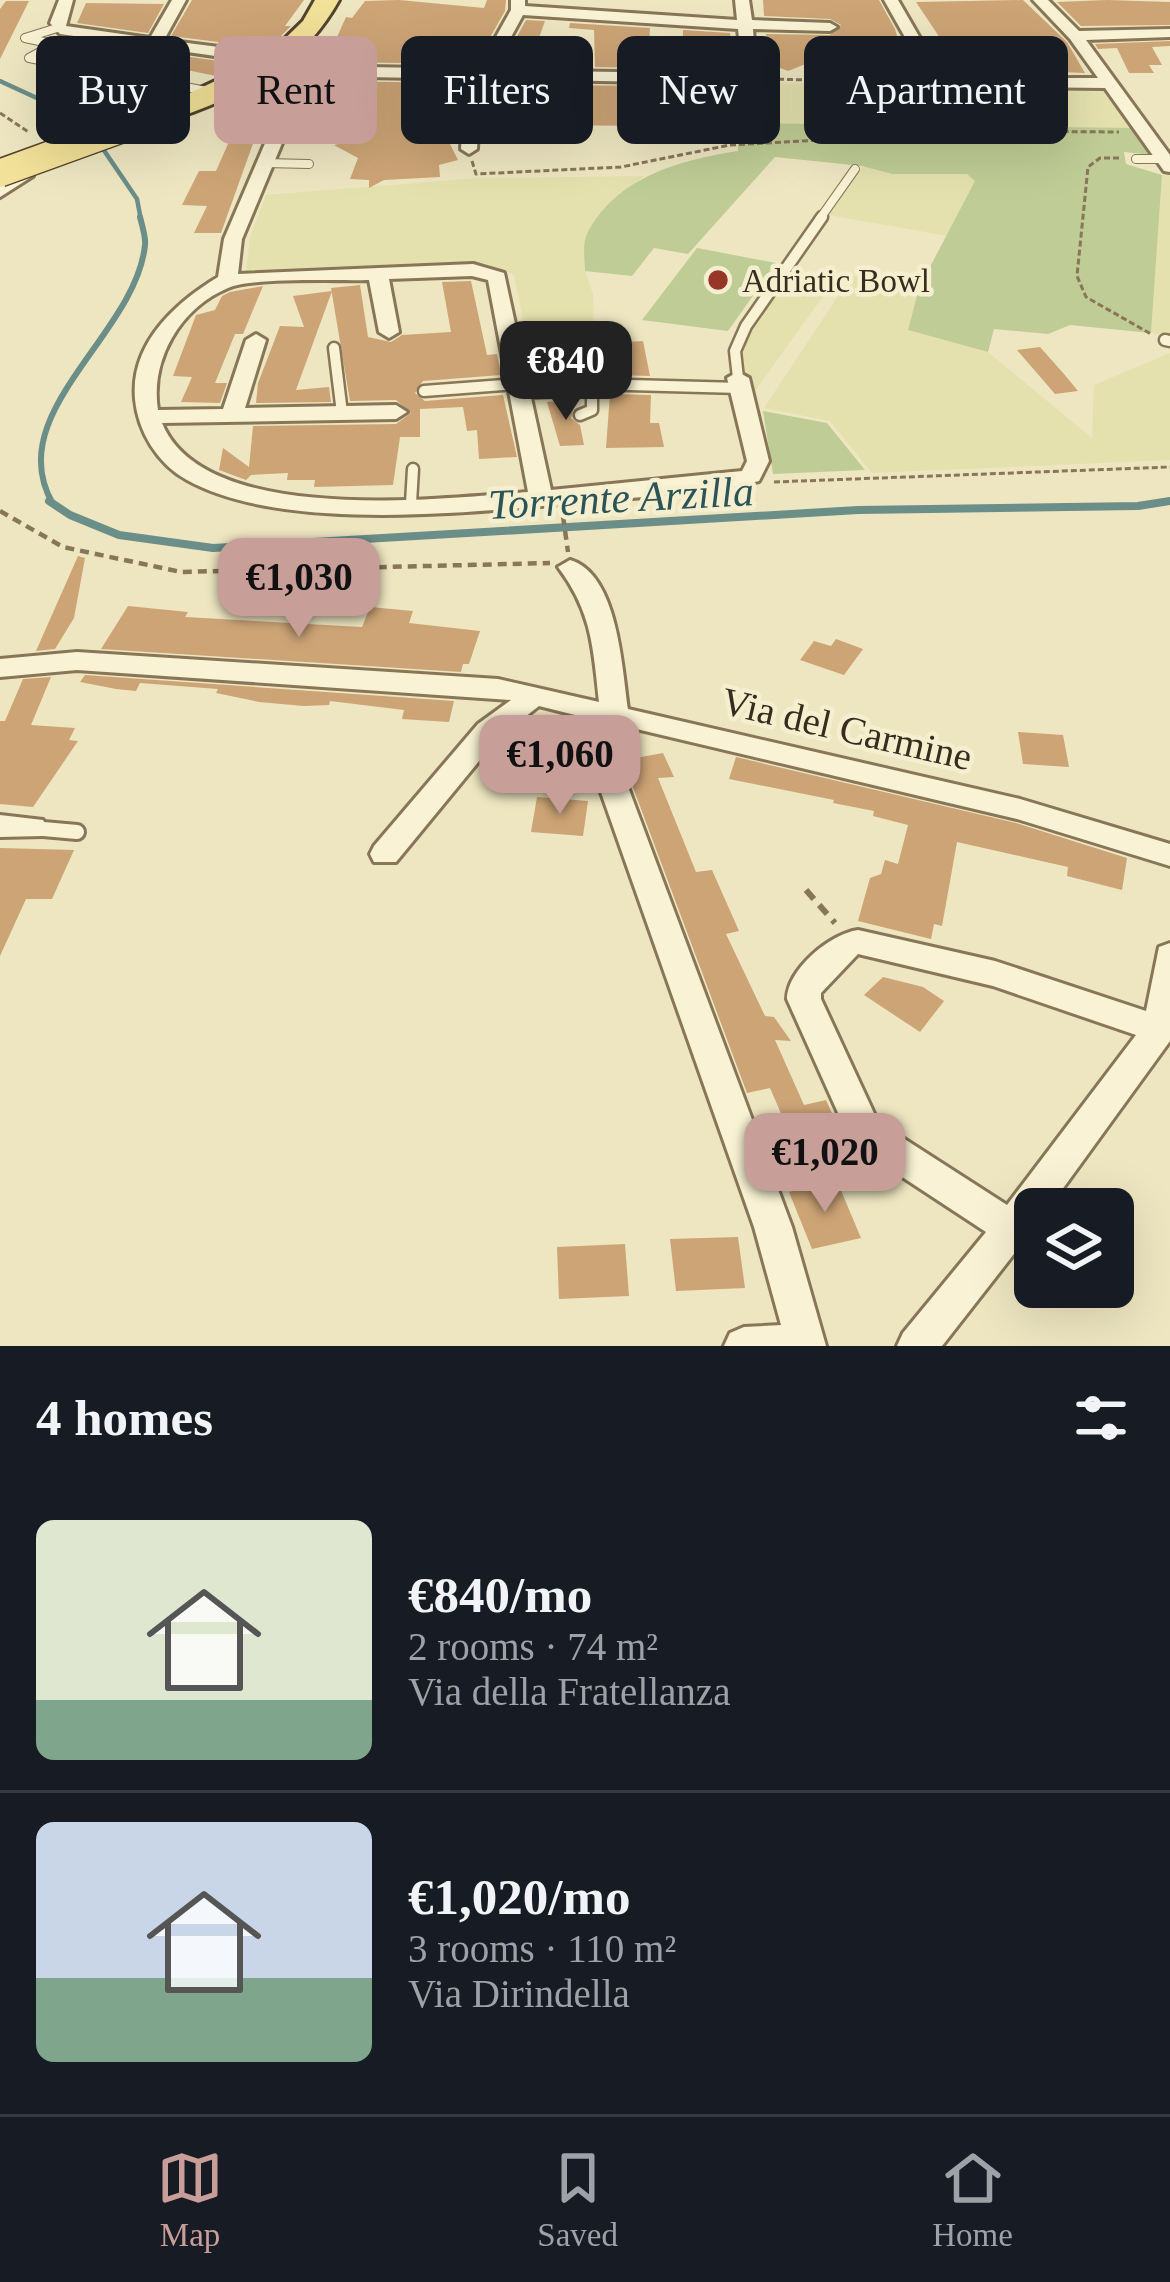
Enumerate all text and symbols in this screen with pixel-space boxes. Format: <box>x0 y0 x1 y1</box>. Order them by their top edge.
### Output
chip: Buy <box>36 36 190 144</box>
chip: Rent <box>214 36 377 144</box>
chip: Filters <box>401 36 593 144</box>
chip: New <box>617 36 780 144</box>
chip: Apartment <box>804 36 1068 144</box>
place label: Adriatic Bowl <box>742 263 930 299</box>
marker: Adriatic Bowl <box>705 267 731 293</box>
pin: €840 <box>495 321 637 423</box>
text: €840 <box>527 338 605 381</box>
water label: Torrente Arzilla <box>487 468 755 528</box>
pin: €1,030 <box>201 538 397 640</box>
text: €1,030 <box>245 555 353 598</box>
street label: Via del Carmine <box>718 679 976 778</box>
pin: €1,060 <box>462 715 658 817</box>
text: €1,060 <box>506 732 614 775</box>
pin: €1,020 <box>727 1113 923 1215</box>
text: €1,020 <box>771 1130 879 1173</box>
map controls <box>1014 1188 1134 1308</box>
button: layers <box>1014 1188 1134 1308</box>
icon: filters <box>1068 1385 1134 1451</box>
text: 4 homes <box>36 1390 213 1446</box>
text: €840/mo <box>408 1567 592 1623</box>
icon: home <box>132 1568 276 1712</box>
text: 2 rooms · 74 m² <box>408 1625 658 1668</box>
text: Via della Fratellanza <box>408 1670 731 1713</box>
text: €1,020/mo <box>408 1869 630 1925</box>
icon: home <box>132 1870 276 2014</box>
text: 3 rooms · 110 m² <box>408 1927 676 1970</box>
text: Via Dirindella <box>408 1972 630 2015</box>
tab: Map <box>157 2145 223 2254</box>
tab: Saved <box>537 2145 618 2254</box>
tab: Home <box>932 2145 1013 2254</box>

